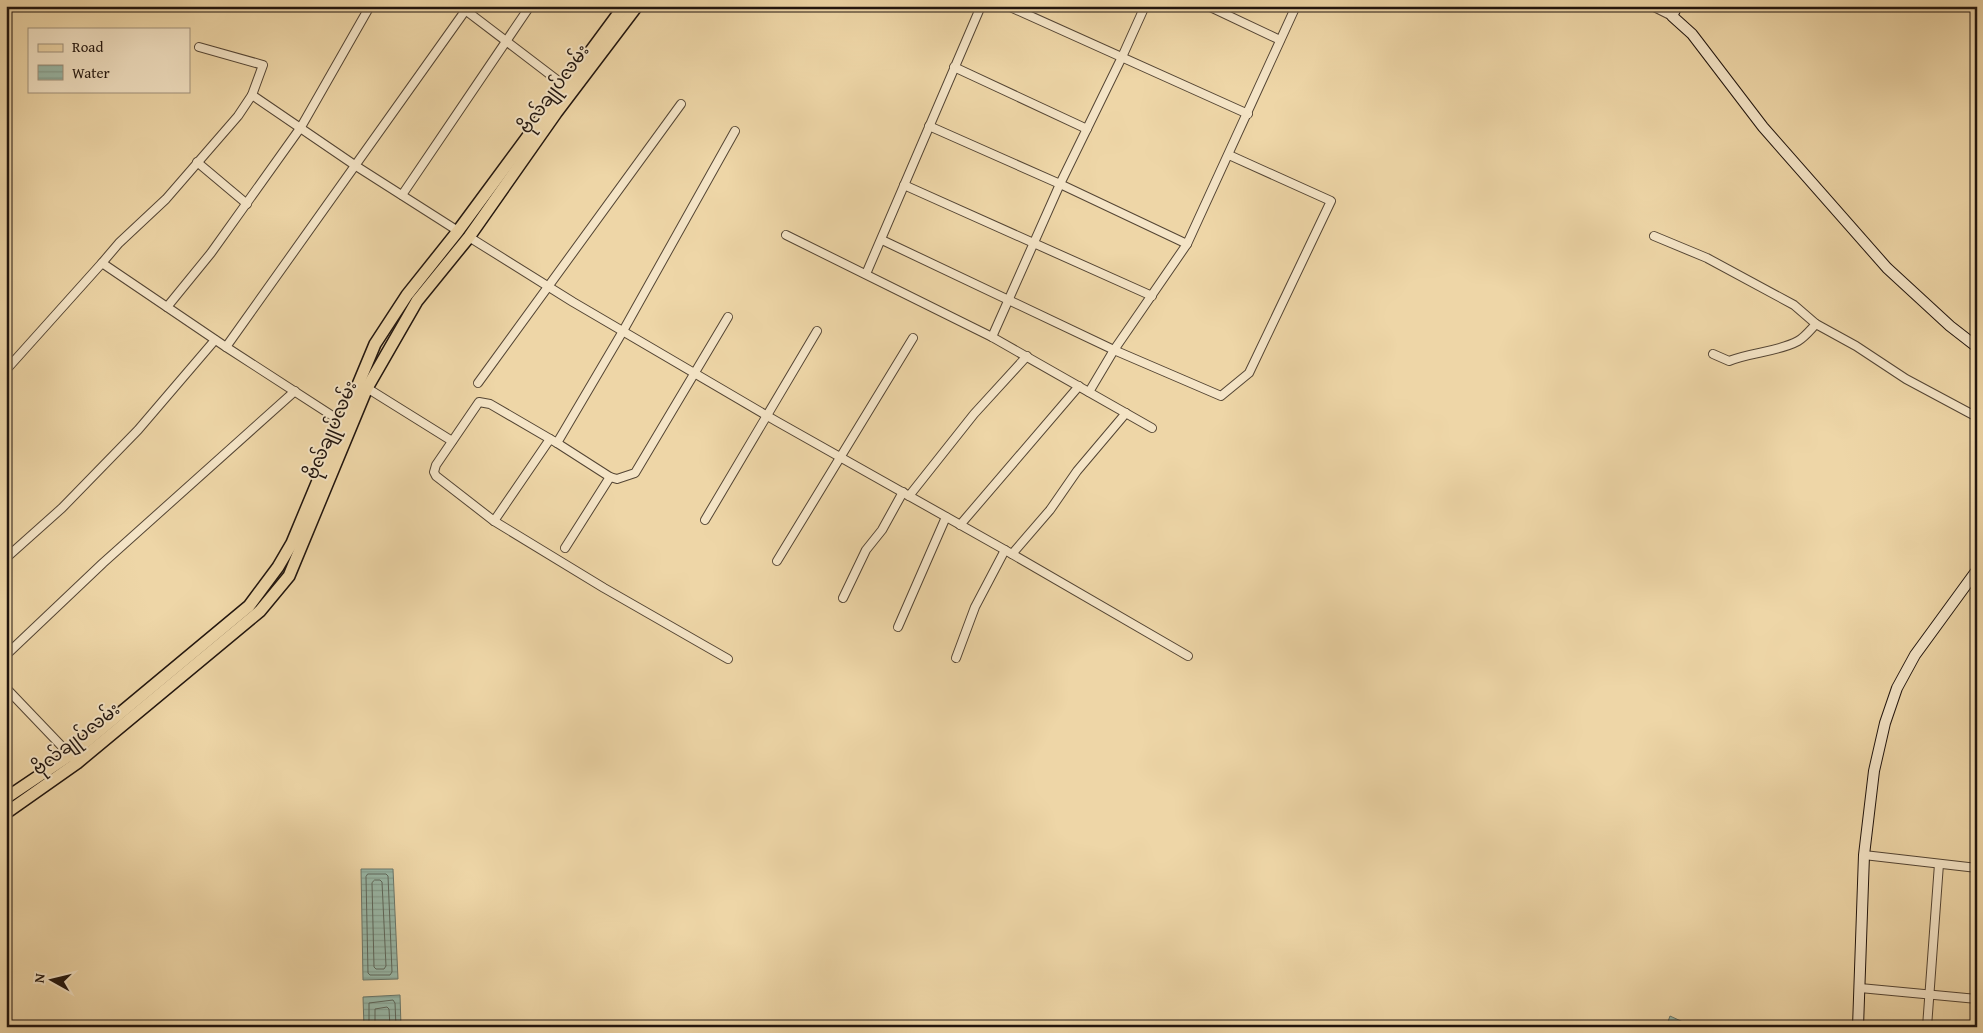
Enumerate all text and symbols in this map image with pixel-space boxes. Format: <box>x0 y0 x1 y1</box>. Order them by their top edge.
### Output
legend <box>28 28 190 92</box>
text: Road <box>72 36 103 57</box>
street label: ဗိုလ်ချုပ်လမ်း <box>512 38 597 140</box>
text: Water <box>72 62 110 83</box>
street label: ဗိုလ်ချုပ်လမ်း <box>298 376 365 484</box>
street label: ဗိုလ်ချုပ်လမ်း <box>26 696 127 783</box>
north arrow <box>28 956 78 1006</box>
text: N <box>29 972 50 984</box>

